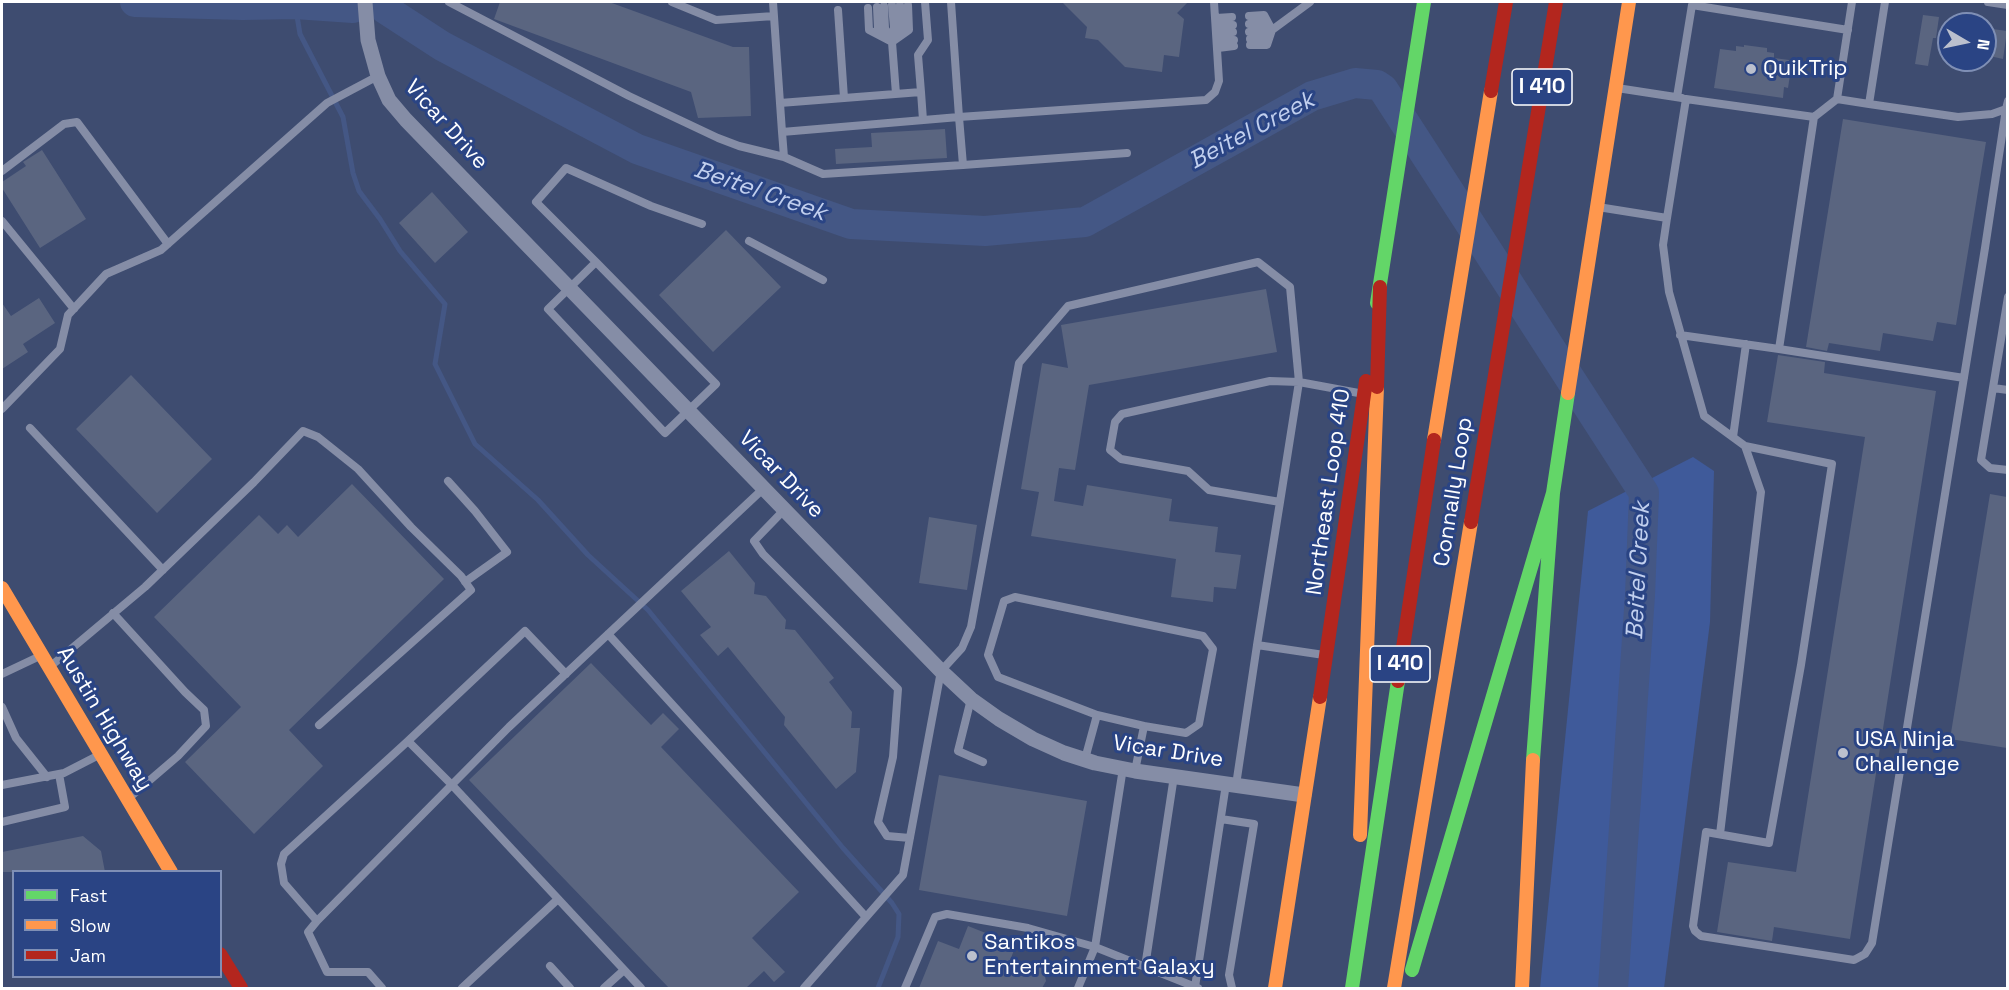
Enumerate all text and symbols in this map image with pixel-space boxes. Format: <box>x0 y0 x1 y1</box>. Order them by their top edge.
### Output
north arrow <box>1937 12 1997 72</box>
text: N <box>1972 38 1995 52</box>
place label: QuikTrip <box>1763 56 1848 82</box>
marker: QuikTrip <box>1744 62 1758 76</box>
road number: I 410 <box>1512 69 1572 105</box>
street label: Vicar Drive <box>399 75 493 175</box>
water label: Beitel Creek <box>1184 86 1320 176</box>
water label: Beitel Creek <box>690 156 830 228</box>
street label: Northeast Loop 410 <box>1301 387 1357 597</box>
street label: Connally Loop <box>1429 416 1479 568</box>
street label: Vicar Drive <box>733 426 829 524</box>
water label: Beitel Creek <box>1621 501 1657 641</box>
street label: Austin Highway <box>50 642 158 796</box>
road number: I 410 <box>1370 646 1430 682</box>
place label: USA Ninja Challenge <box>1855 727 1960 778</box>
street label: Vicar Drive <box>1111 730 1225 774</box>
marker: USA Ninja Challenge <box>1836 746 1850 760</box>
legend <box>12 870 222 978</box>
text: Fast <box>70 884 107 907</box>
text: Slow <box>70 914 111 937</box>
place label: Santikos Entertainment Galaxy <box>984 930 1215 981</box>
text: Jam <box>70 944 106 967</box>
marker: Santikos Entertainment Galaxy <box>965 949 979 963</box>

